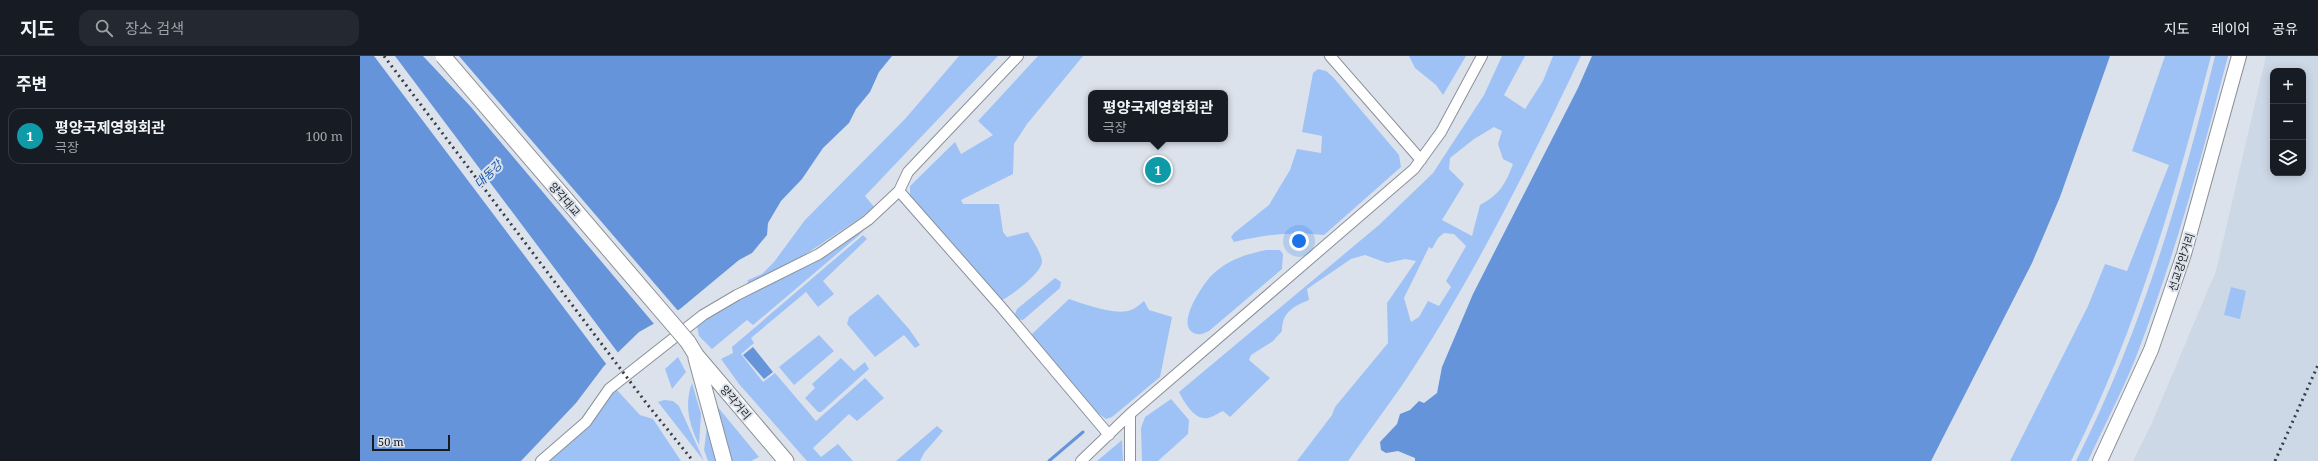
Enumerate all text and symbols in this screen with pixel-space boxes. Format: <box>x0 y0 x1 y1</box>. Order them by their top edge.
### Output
search box <box>79 10 359 46</box>
text: 지도 <box>20 16 55 42</box>
icon: search <box>93 17 115 39</box>
text: 장소 검색 <box>125 18 184 38</box>
text: 지도 <box>2164 19 2190 38</box>
text: 레이어 <box>2212 19 2250 38</box>
text: 공유 <box>2272 19 2298 38</box>
map controls <box>2270 68 2306 176</box>
button: + <box>2270 68 2306 104</box>
text: 주변 <box>16 72 47 95</box>
popup <box>1088 90 1228 142</box>
text: 평양국제영화회관 <box>1103 97 1213 117</box>
button: − <box>2270 104 2306 140</box>
text: 평양국제영화회관 <box>55 117 165 137</box>
text: 극장 <box>1103 118 1127 136</box>
text: 1 <box>26 127 34 145</box>
text: 100 m <box>306 127 343 145</box>
text: 극장 <box>55 138 79 156</box>
button: layers <box>2270 140 2306 176</box>
water label: 대동강 <box>470 155 507 192</box>
pin: 1 <box>1145 155 1171 185</box>
street label: 양각대교 <box>546 179 584 219</box>
your location <box>1289 231 1309 251</box>
street label: 선교강안거리 <box>2164 231 2198 293</box>
street label: 양각거리 <box>717 382 755 422</box>
scale bar <box>372 433 450 452</box>
text: 50 m <box>378 434 404 449</box>

